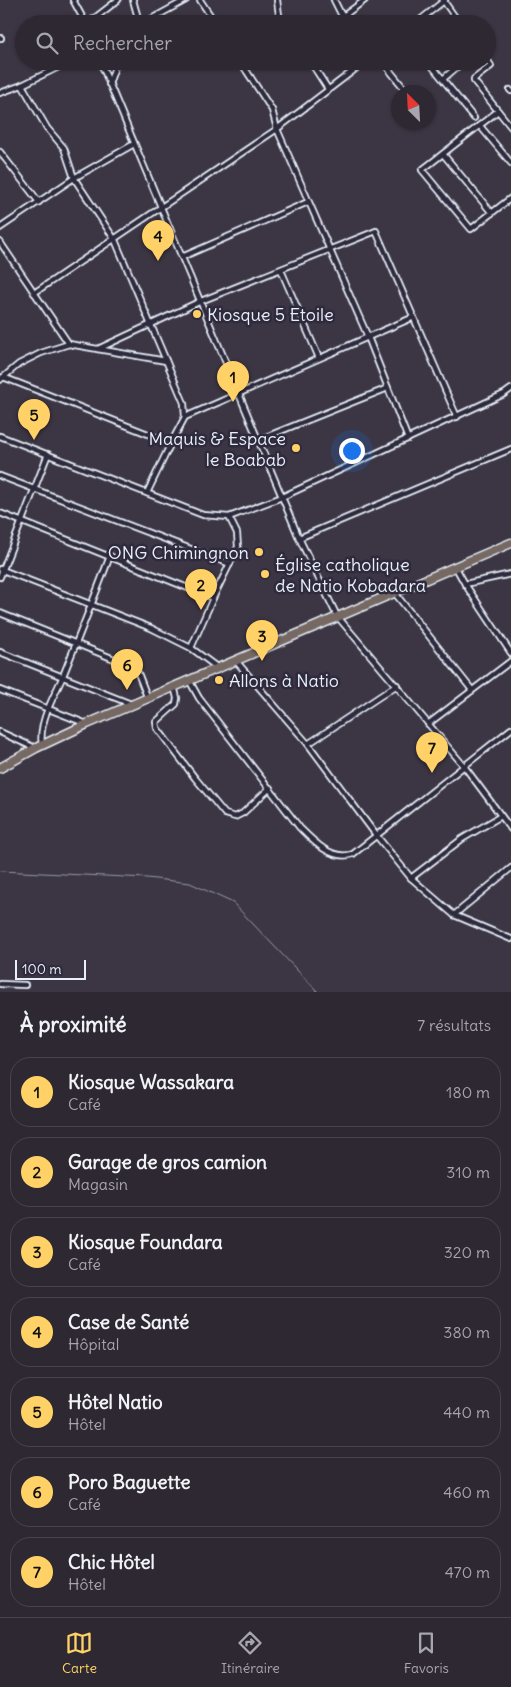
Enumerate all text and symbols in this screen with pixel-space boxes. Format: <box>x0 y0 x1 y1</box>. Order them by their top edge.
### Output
search box <box>15 15 496 70</box>
icon: search <box>33 29 61 57</box>
text: Rechercher <box>73 31 172 55</box>
north arrow <box>391 85 436 130</box>
pin: 4 <box>142 220 174 261</box>
place label: Kiosque 5 Etoile <box>207 303 334 326</box>
marker: Kiosque 5 Etoile <box>191 308 203 320</box>
pin: 1 <box>217 361 249 402</box>
pin: 5 <box>18 399 50 440</box>
place label: Maquis & Espace le Boabab <box>149 427 286 471</box>
your location <box>339 438 365 464</box>
marker: Maquis & Espace le Boabab <box>290 442 302 454</box>
place label: ONG Chimingnon <box>108 541 249 564</box>
marker: ONG Chimingnon <box>253 546 265 558</box>
place label: Église catholique de Natio Kobadara <box>275 553 426 597</box>
marker: Église catholique de Natio Kobadara <box>259 568 271 580</box>
pin: 2 <box>185 569 217 610</box>
pin: 3 <box>246 620 278 661</box>
pin: 6 <box>111 649 143 690</box>
place label: Allons à Natio <box>229 669 339 692</box>
marker: Allons à Natio <box>213 674 225 686</box>
pin: 7 <box>416 732 448 773</box>
scale bar <box>15 957 86 980</box>
text: 100 m <box>22 960 62 978</box>
text: À proximité <box>20 1011 127 1038</box>
text: 7 résultats <box>417 1015 491 1035</box>
text: Kiosque Wassakara <box>68 1070 234 1094</box>
text: 1 <box>34 1082 40 1102</box>
text: 180 m <box>446 1082 490 1102</box>
text: Café <box>68 1094 101 1114</box>
text: Garage de gros camion <box>68 1150 267 1174</box>
text: 2 <box>33 1162 41 1182</box>
text: 310 m <box>446 1162 490 1182</box>
text: Magasin <box>68 1174 128 1194</box>
text: Kiosque Foundara <box>68 1230 223 1254</box>
text: 3 <box>32 1242 42 1262</box>
text: 320 m <box>444 1242 490 1262</box>
text: Café <box>68 1254 101 1274</box>
text: Case de Santé <box>68 1310 189 1334</box>
text: 4 <box>32 1322 42 1342</box>
text: 380 m <box>443 1322 490 1342</box>
text: Hôpital <box>68 1334 119 1354</box>
text: Hôtel Natio <box>68 1390 163 1414</box>
text: 5 <box>32 1402 42 1422</box>
text: 440 m <box>443 1402 490 1422</box>
text: Hôtel <box>68 1414 106 1434</box>
text: Poro Baguette <box>68 1470 190 1494</box>
text: 6 <box>32 1482 42 1502</box>
text: 460 m <box>443 1482 490 1502</box>
text: Café <box>68 1494 101 1514</box>
text: Chic Hôtel <box>68 1550 155 1574</box>
text: 7 <box>33 1562 41 1582</box>
text: 470 m <box>445 1562 490 1582</box>
text: Hôtel <box>68 1574 106 1594</box>
tab: Carte <box>62 1629 97 1677</box>
tab: Itinéraire <box>221 1629 280 1677</box>
tab: Favoris <box>404 1629 449 1677</box>

